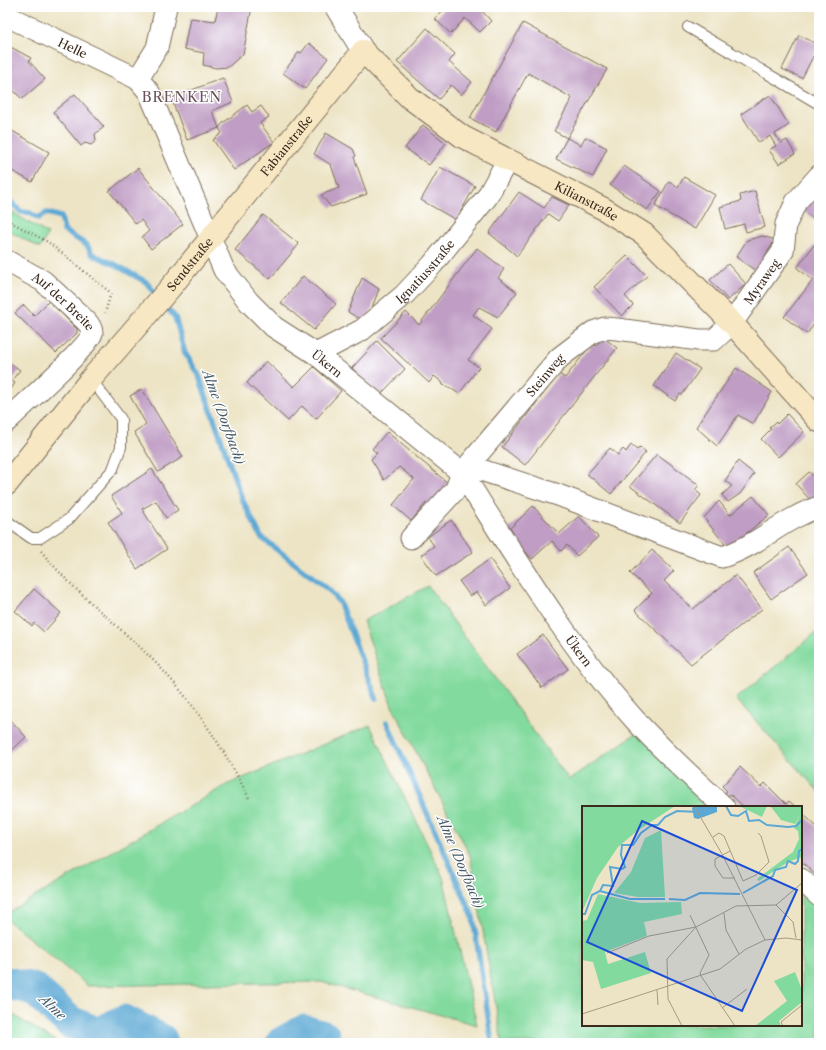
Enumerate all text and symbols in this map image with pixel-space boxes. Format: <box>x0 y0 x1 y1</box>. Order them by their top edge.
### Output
street label: Helle <box>56 34 90 61</box>
district label: BRENKEN <box>142 88 222 106</box>
street label: Fabianstraße <box>257 112 316 179</box>
street label: Kilianstraße <box>552 178 622 224</box>
street label: Sendstraße <box>163 234 216 294</box>
street label: Ignatiusstraße <box>392 236 457 307</box>
street label: Myraweg <box>740 255 783 307</box>
street label: Auf der Breite <box>29 268 99 333</box>
street label: Ükern <box>309 346 346 380</box>
street label: Steinweg <box>522 349 567 399</box>
water label: Alme (Dorfbach) <box>199 365 249 467</box>
street label: Ükern <box>563 632 596 670</box>
inset map <box>582 806 802 1026</box>
water label: Alme (Dorfbach) <box>433 811 488 911</box>
water label: Alme <box>35 989 70 1024</box>

